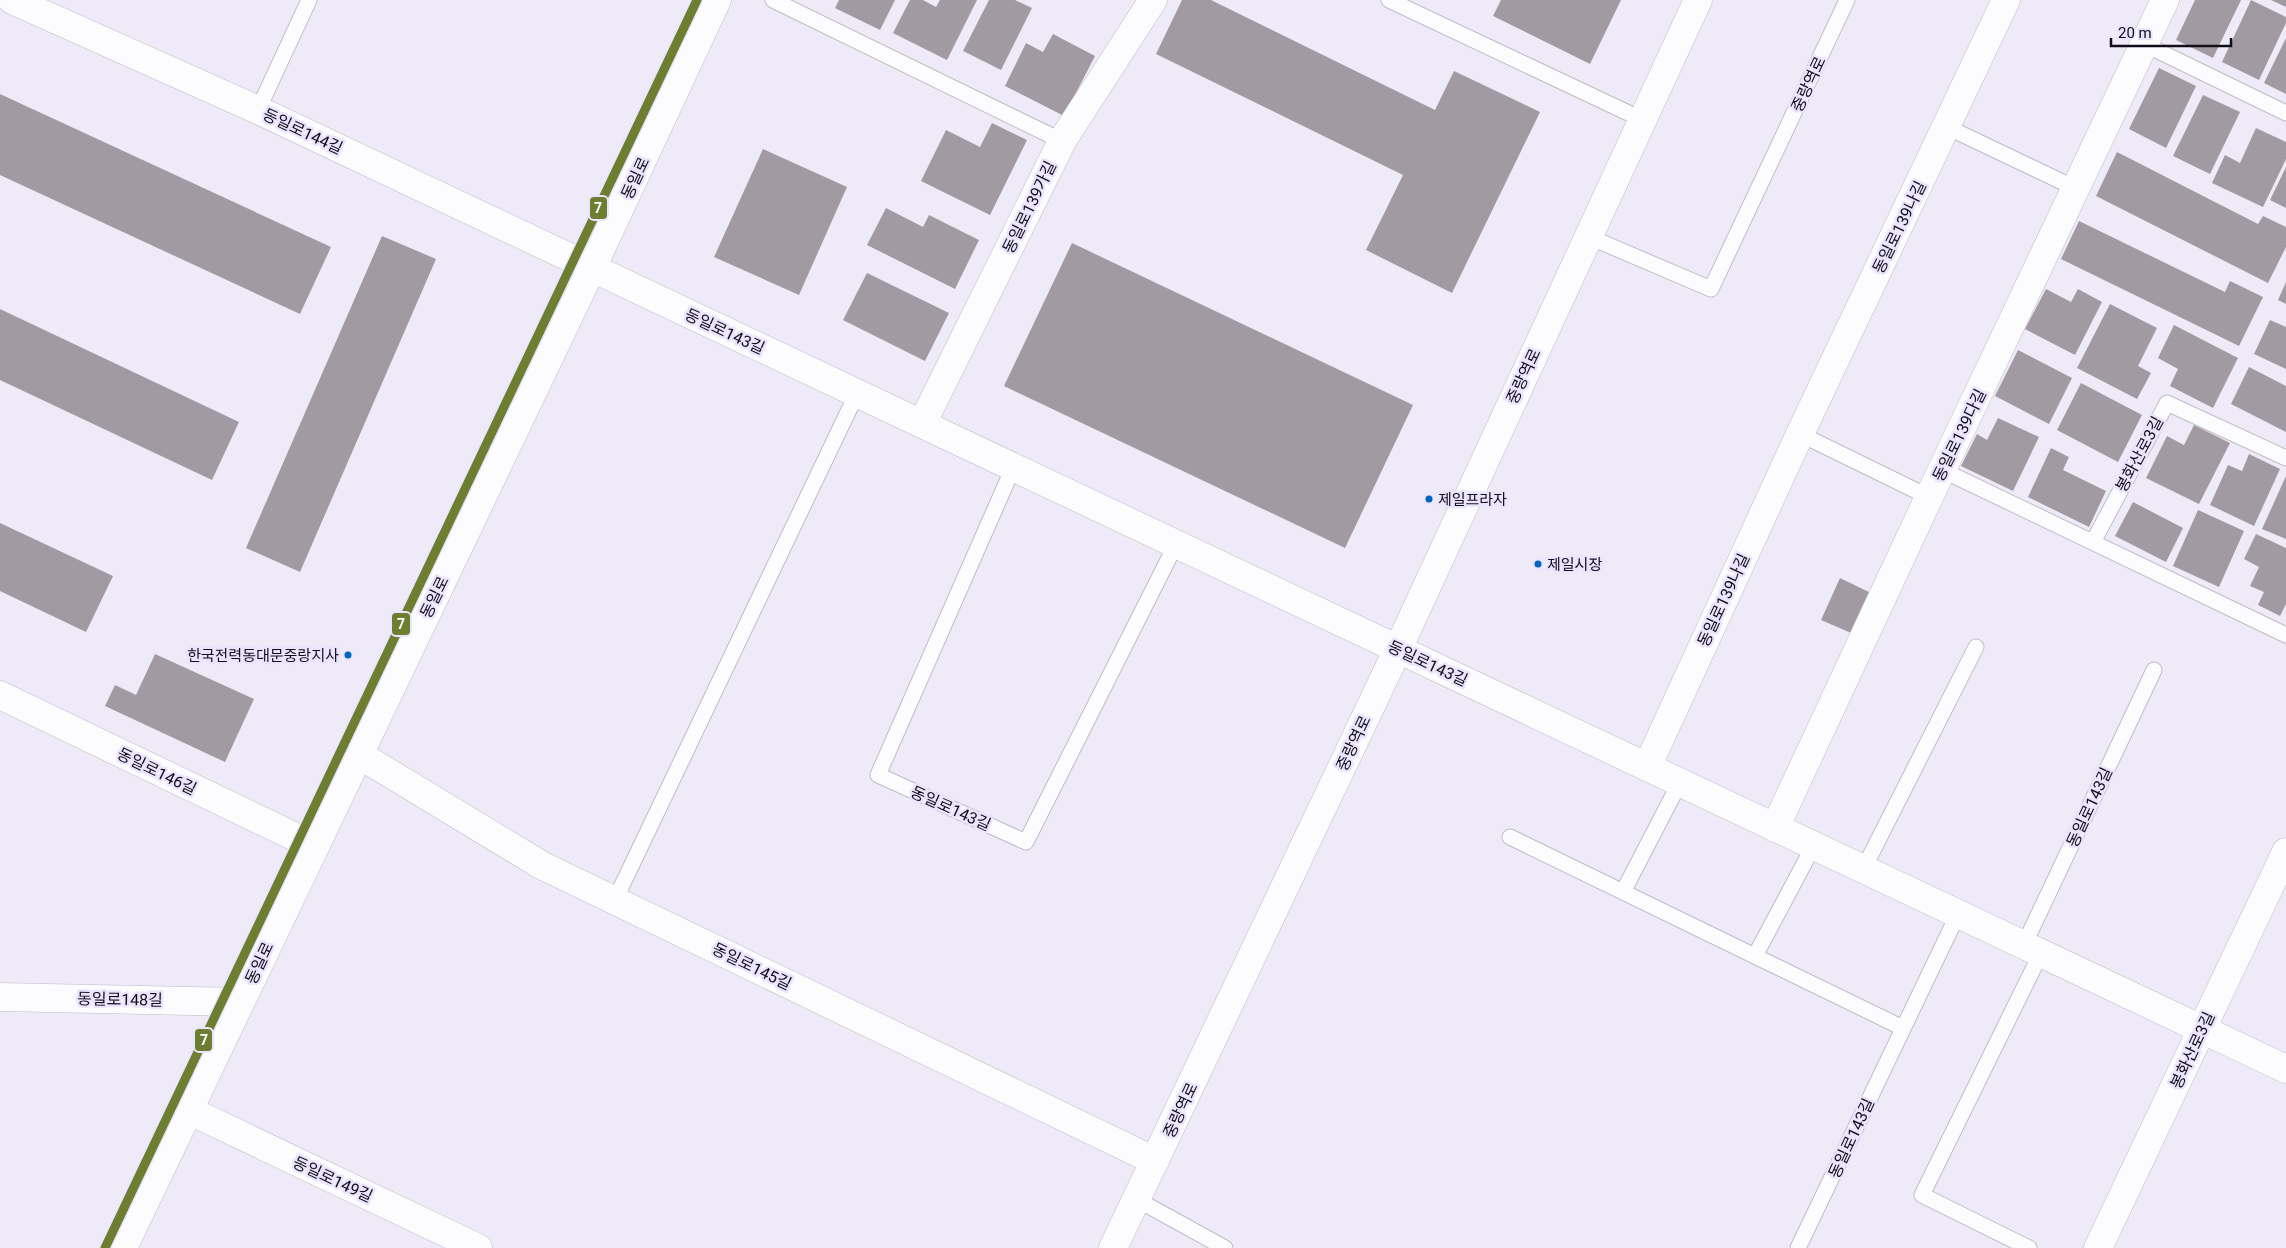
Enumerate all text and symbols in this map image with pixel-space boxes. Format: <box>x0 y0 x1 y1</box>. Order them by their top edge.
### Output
scale bar <box>2111 15 2231 47</box>
text: 20 m <box>2118 24 2152 42</box>
street label: 중랑역로 <box>1787 53 1830 115</box>
street label: 동일로144길 <box>260 105 346 158</box>
street label: 동일로 <box>618 154 654 202</box>
street label: 동일로139가길 <box>999 158 1060 257</box>
street label: 동일로139나길 <box>1869 178 1930 277</box>
line badge: 7 <box>589 196 608 220</box>
text: 7 <box>594 200 602 216</box>
street label: 동일로143길 <box>682 305 768 358</box>
street label: 중랑역로 <box>1502 345 1545 407</box>
street label: 동일로139다길 <box>1929 386 1990 485</box>
street label: 봉화산로3길 <box>2112 413 2167 495</box>
place label: 제일프라자 <box>1438 491 1507 509</box>
marker: 제일프라자 <box>1424 494 1434 504</box>
street label: 동일로139나길 <box>1694 551 1753 650</box>
place label: 제일시장 <box>1547 556 1602 574</box>
marker: 제일시장 <box>1533 559 1543 569</box>
street label: 동일로 <box>416 573 453 621</box>
line badge: 7 <box>391 612 411 636</box>
text: 7 <box>397 616 405 632</box>
street label: 동일로143길 <box>1385 637 1471 690</box>
place label: 한국전력동대문중랑지사 <box>187 647 339 665</box>
marker: 한국전력동대문중랑지사 <box>343 650 353 660</box>
street label: 중랑역로 <box>1332 712 1375 774</box>
street label: 동일로146길 <box>114 744 200 799</box>
street label: 동일로143길 <box>2063 764 2116 850</box>
street label: 동일로143길 <box>908 782 994 835</box>
street label: 동일로 <box>242 939 278 987</box>
street label: 동일로145길 <box>709 939 795 994</box>
street label: 동일로148길 <box>77 989 163 1010</box>
street label: 봉화산로3길 <box>2166 1009 2219 1092</box>
line badge: 7 <box>194 1028 213 1052</box>
text: 7 <box>200 1032 208 1048</box>
street label: 중랑역로 <box>1159 1079 1202 1141</box>
street label: 동일로143길 <box>1825 1095 1878 1181</box>
street label: 동일로149길 <box>290 1153 376 1206</box>

